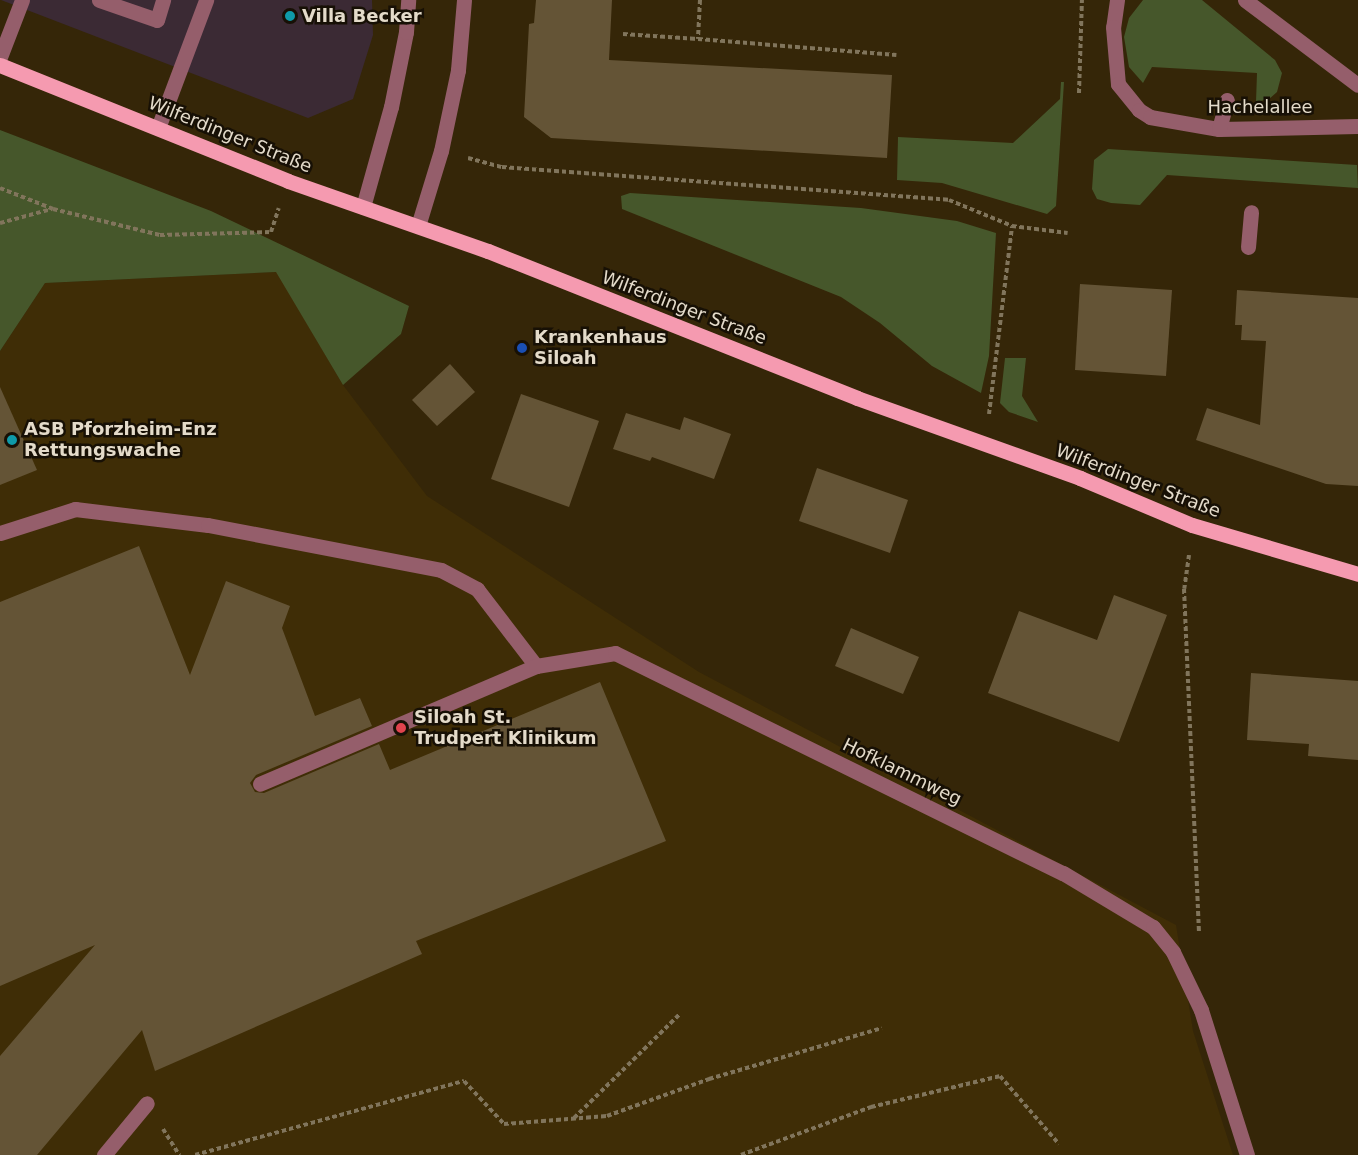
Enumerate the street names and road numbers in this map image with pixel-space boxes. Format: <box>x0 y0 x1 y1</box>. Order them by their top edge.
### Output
street label: Wilferdinger Straße <box>145 92 315 178</box>
street label: Hachelallee <box>1207 96 1313 118</box>
street label: Wilferdinger Straße <box>599 267 769 349</box>
street label: Wilferdinger Straße <box>1053 440 1223 522</box>
street label: Hofklammweg <box>839 734 965 810</box>

